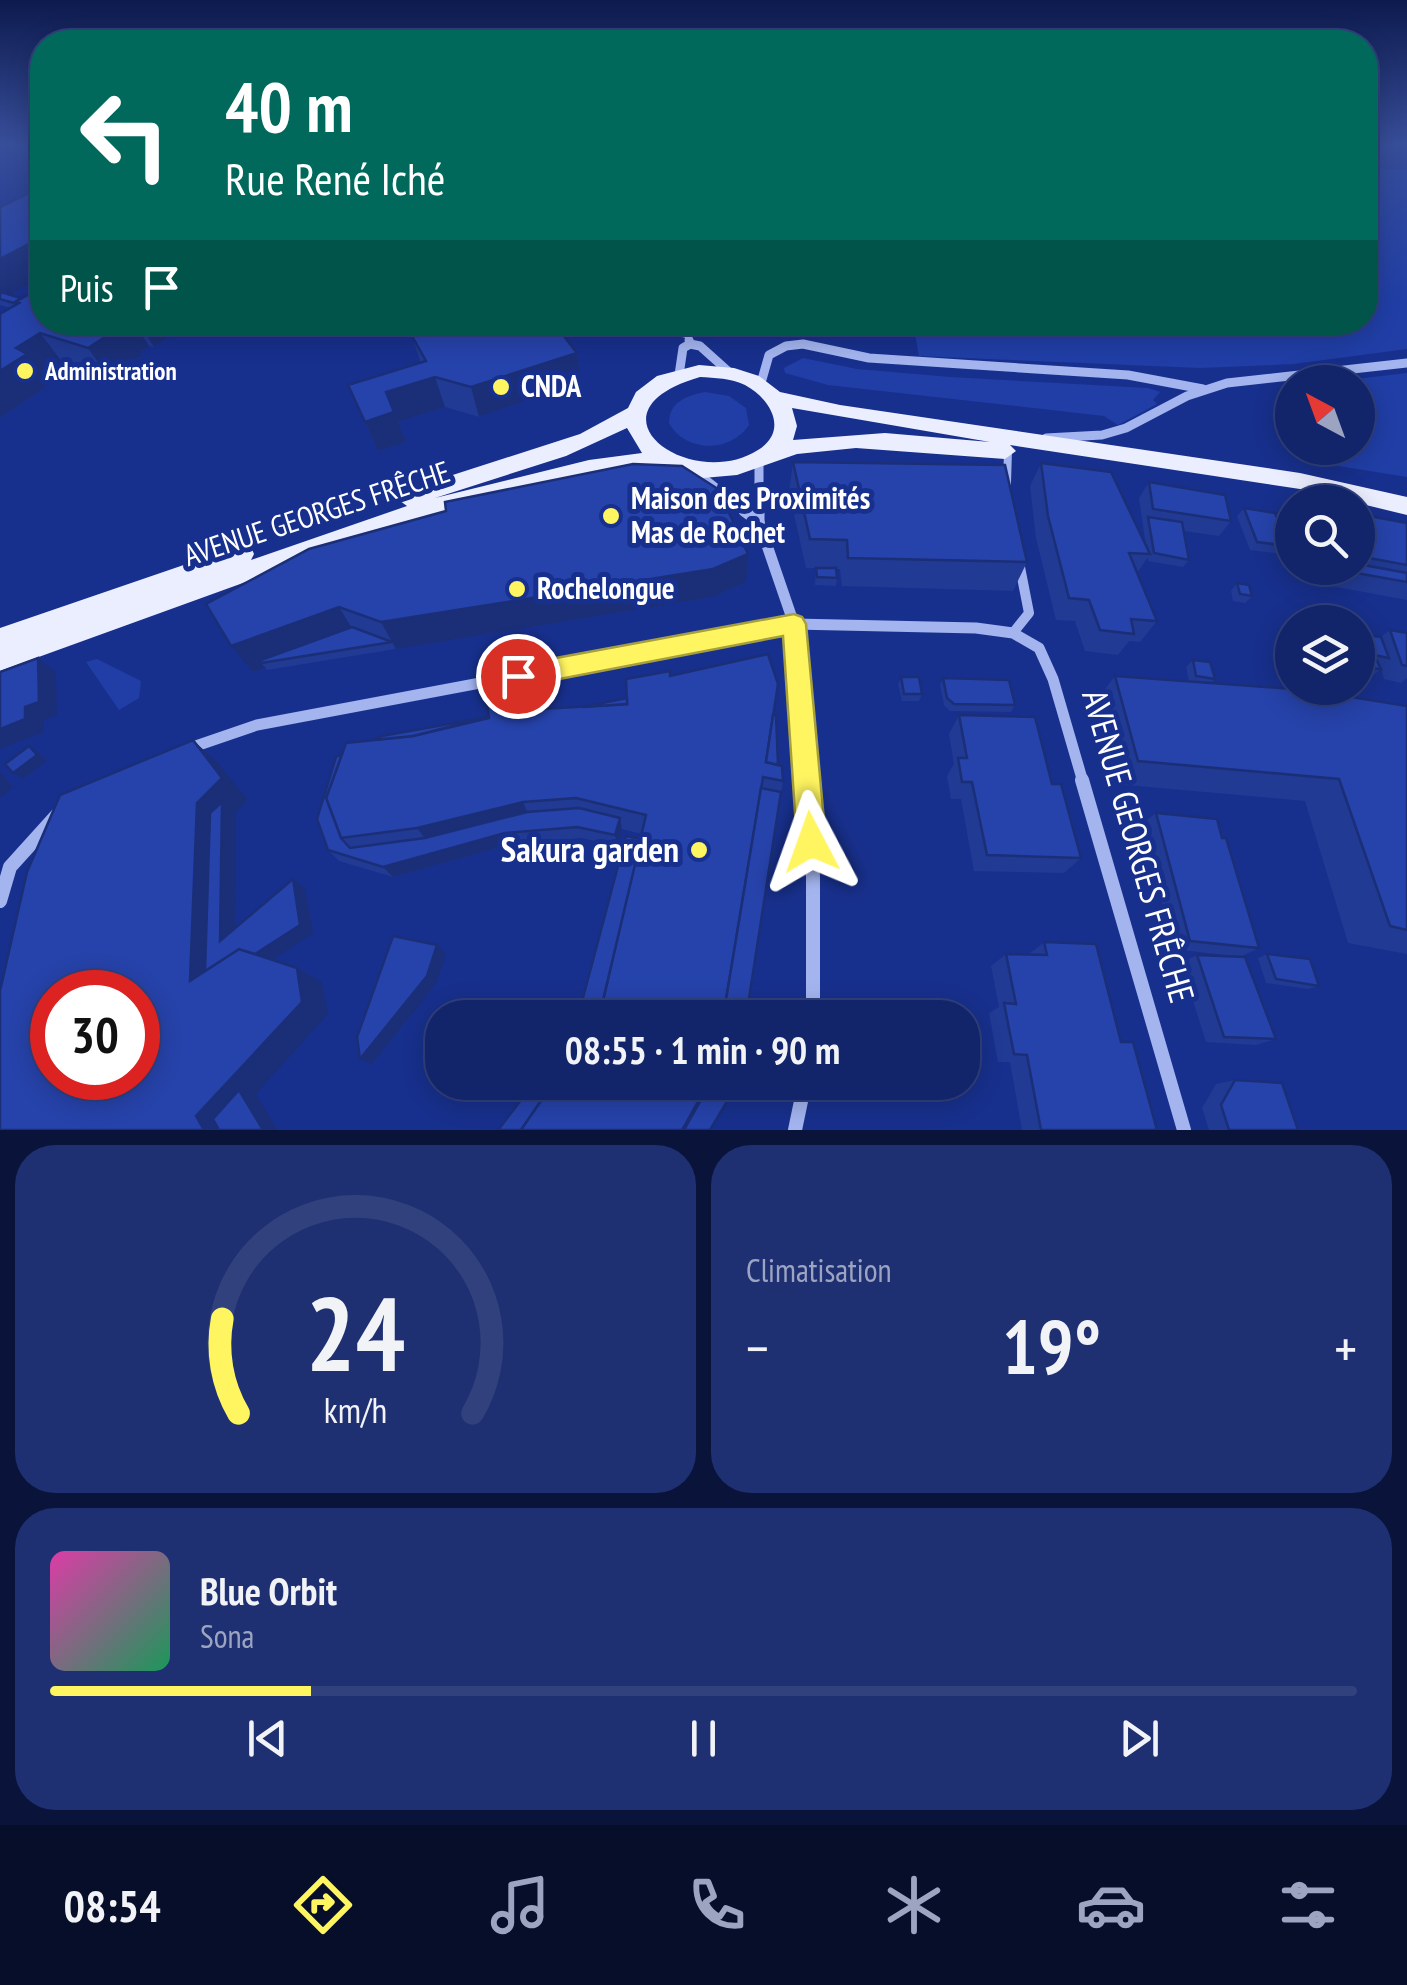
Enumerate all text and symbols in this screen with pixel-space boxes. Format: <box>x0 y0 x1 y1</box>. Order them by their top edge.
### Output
text: 40 m <box>225 61 353 151</box>
icon: left <box>60 70 190 200</box>
text: Rue René Iché <box>225 149 445 207</box>
icon: arrive <box>134 260 189 315</box>
text: Puis <box>60 263 114 312</box>
place label: Administration <box>44 355 177 387</box>
marker: Administration <box>14 360 36 382</box>
north arrow <box>1275 365 1375 465</box>
map controls <box>1275 365 1375 705</box>
place label: CNDA <box>521 366 582 405</box>
marker: CNDA <box>490 376 512 398</box>
street label: AVENUE GEORGES FRÊCHE <box>178 451 455 574</box>
place label: Maison des Proximités Mas de Rochet <box>631 478 870 551</box>
button: search <box>1275 485 1375 585</box>
marker: Maison des Proximités Mas de Rochet <box>600 505 622 527</box>
place label: Rochelongue <box>537 568 675 607</box>
marker: Rochelongue <box>506 578 528 600</box>
button: layers <box>1275 605 1375 705</box>
pin <box>476 634 561 719</box>
icon: arrive <box>491 649 546 704</box>
street label: AVENUE GEORGES FRÊCHE <box>1072 684 1206 1008</box>
position arrow <box>759 790 863 894</box>
place label: Sakura garden <box>501 826 679 872</box>
marker: Sakura garden <box>688 839 710 861</box>
speed limit sign: 30 <box>30 970 160 1100</box>
text: 08:55 · 1 min · 90 m <box>565 1025 840 1074</box>
text: Climatisation <box>746 1249 892 1291</box>
text: 24 <box>306 1265 405 1400</box>
text: 19° <box>1002 1298 1101 1395</box>
text: − <box>746 1312 769 1383</box>
text: + <box>1334 1312 1357 1383</box>
text: km/h <box>324 1387 387 1433</box>
text: Blue Orbit <box>200 1566 337 1615</box>
text: Sona <box>200 1615 254 1657</box>
icon: previous <box>240 1711 295 1766</box>
icon: pause <box>676 1711 731 1766</box>
icon: next <box>1112 1711 1167 1766</box>
icon: directions <box>288 1870 358 1940</box>
icon: music <box>485 1870 555 1940</box>
icon: phone <box>682 1870 752 1940</box>
icon: climate <box>879 1870 949 1940</box>
icon: car <box>1076 1870 1146 1940</box>
icon: filters <box>1273 1870 1343 1940</box>
text: 08:54 <box>64 1876 161 1934</box>

